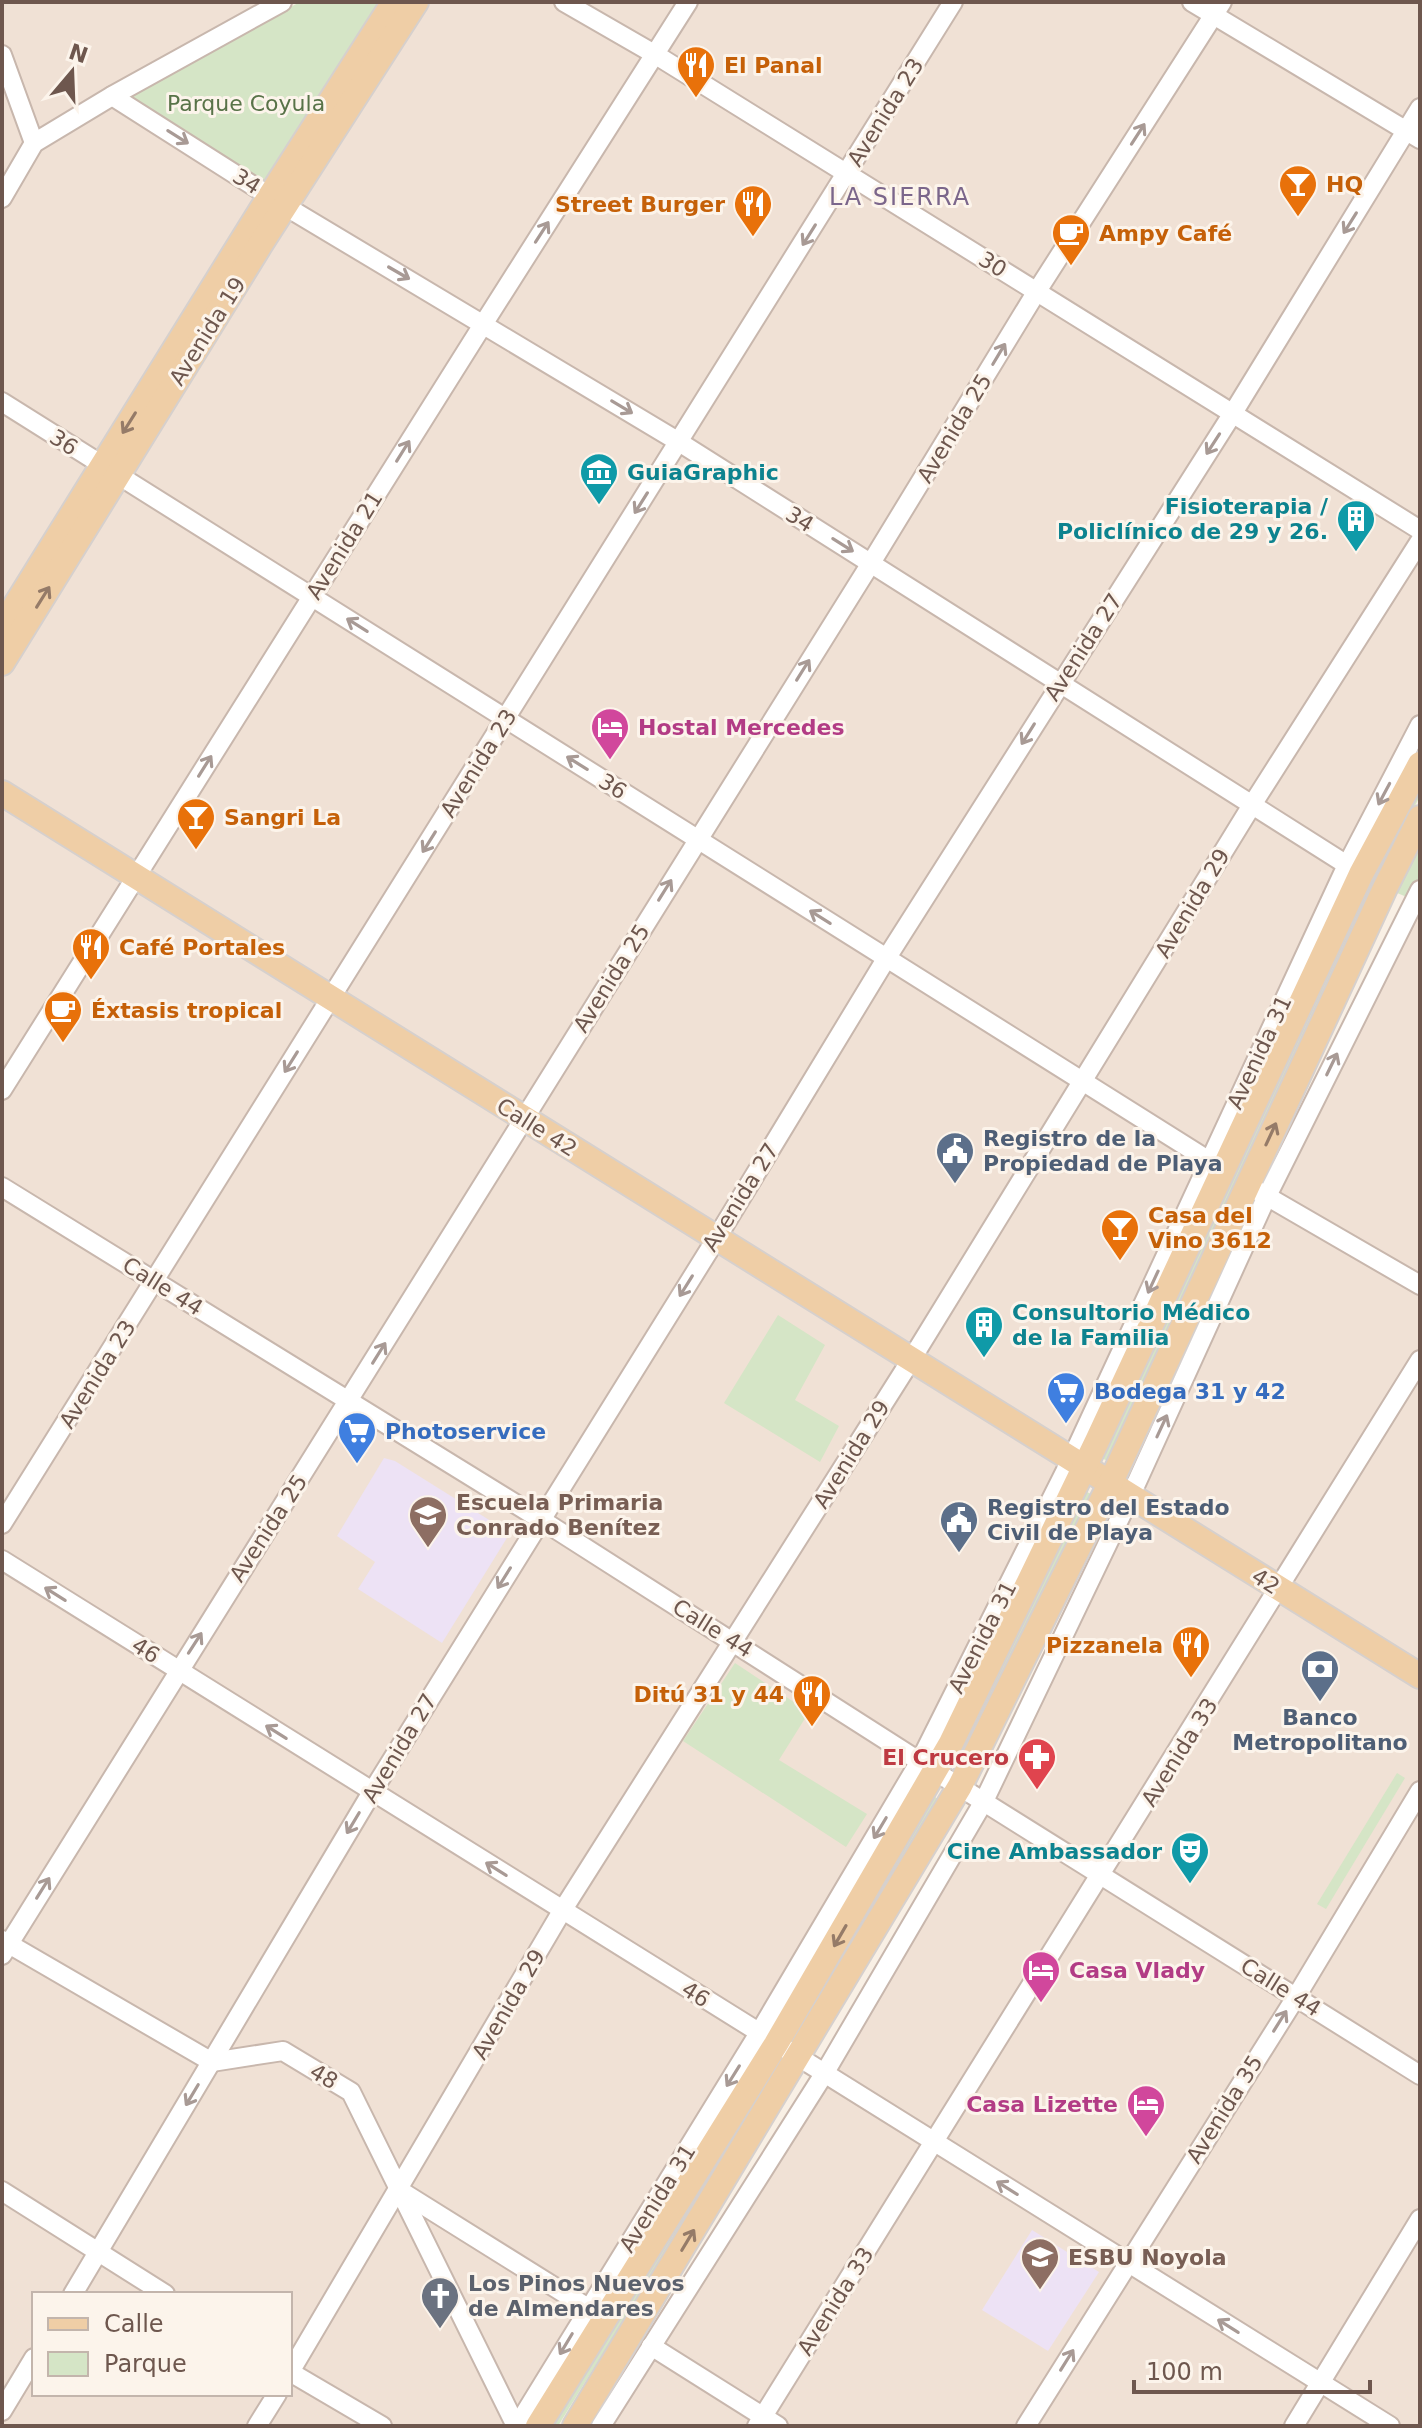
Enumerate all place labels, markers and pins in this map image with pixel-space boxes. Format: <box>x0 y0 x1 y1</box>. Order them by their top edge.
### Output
restaurant icon: El Panal <box>675 44 717 99</box>
place label: El Panal <box>724 53 823 78</box>
bar icon: HQ <box>1277 163 1319 218</box>
place label: HQ <box>1326 172 1363 197</box>
restaurant icon: Street Burger <box>732 183 774 238</box>
place label: Street Burger <box>555 192 725 217</box>
cafe icon: Ampy Café <box>1050 212 1092 267</box>
place label: Ampy Café <box>1099 221 1232 246</box>
museum icon: GuiaGraphic <box>578 451 620 506</box>
place label: GuiaGraphic <box>627 460 779 485</box>
place label: Fisioterapia / Policlínico de 29 y 26. <box>1057 494 1329 544</box>
building icon: Fisioterapia / Policlínico de 29 y 26. <box>1335 498 1377 553</box>
hotel icon: Hostal Mercedes <box>589 706 631 761</box>
place label: Hostal Mercedes <box>638 715 845 740</box>
bar icon: Sangri La <box>175 796 217 851</box>
place label: Sangri La <box>224 805 341 830</box>
restaurant icon: Café Portales <box>70 926 112 981</box>
place label: Café Portales <box>119 935 285 960</box>
cafe icon: Éxtasis tropical <box>42 989 84 1044</box>
place label: Éxtasis tropical <box>91 998 282 1023</box>
place label: Registro de la Propiedad de Playa <box>983 1126 1223 1176</box>
public building icon: Registro de la Propiedad de Playa <box>934 1130 976 1185</box>
place label: Casa del Vino 3612 <box>1148 1203 1272 1253</box>
bar icon: Casa del Vino 3612 <box>1099 1207 1141 1262</box>
place label: Consultorio Médico de la Familia <box>1012 1300 1250 1350</box>
building icon: Consultorio Médico de la Familia <box>963 1304 1005 1359</box>
supermarket icon: Bodega 31 y 42 <box>1045 1370 1087 1425</box>
place label: Bodega 31 y 42 <box>1094 1379 1286 1404</box>
supermarket icon: Photoservice <box>336 1410 378 1465</box>
place label: Photoservice <box>385 1419 546 1444</box>
place label: Escuela Primaria Conrado Benítez <box>456 1490 663 1540</box>
school or university icon: Escuela Primaria Conrado Benítez <box>407 1494 449 1549</box>
place label: Registro del Estado Civil de Playa <box>987 1495 1230 1545</box>
public building icon: Registro del Estado Civil de Playa <box>938 1499 980 1554</box>
restaurant icon: Pizzanela <box>1170 1624 1212 1679</box>
place label: Pizzanela <box>1046 1633 1163 1658</box>
bank icon: Banco Metropolitano <box>1299 1648 1341 1703</box>
restaurant icon: Ditú 31 y 44 <box>791 1673 833 1728</box>
place label: Ditú 31 y 44 <box>633 1682 784 1707</box>
place label: Banco Metropolitano <box>1232 1705 1408 1755</box>
pharmacy icon: El Crucero <box>1016 1736 1058 1791</box>
place label: El Crucero <box>882 1745 1009 1770</box>
theatre icon: Cine Ambassador <box>1169 1830 1211 1885</box>
place label: Cine Ambassador <box>947 1839 1162 1864</box>
hotel icon: Casa Vlady <box>1020 1949 1062 2004</box>
place label: Casa Vlady <box>1069 1958 1205 1983</box>
hotel icon: Casa Lizette <box>1125 2083 1167 2138</box>
place label: Casa Lizette <box>966 2092 1118 2117</box>
school or university icon: ESBU Noyola <box>1019 2236 1061 2291</box>
place label: ESBU Noyola <box>1068 2245 1227 2270</box>
place label: Los Pinos Nuevos de Almendares <box>468 2271 685 2321</box>
church icon: Los Pinos Nuevos de Almendares <box>419 2275 461 2330</box>

